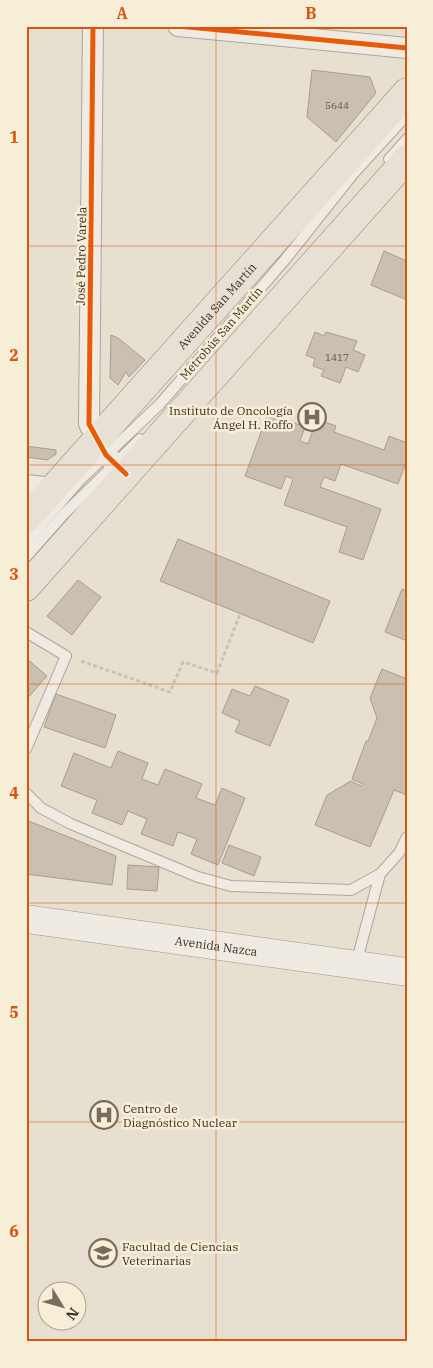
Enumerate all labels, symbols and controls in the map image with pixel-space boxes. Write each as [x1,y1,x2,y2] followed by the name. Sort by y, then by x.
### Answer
[116,3,128,23] text: A
[305,3,317,23] text: B
[325,99,349,112] house number: 5644
[9,127,19,147] text: 1
[73,206,89,306] street label: José Pedro Varela
[174,259,259,352] street label: Avenida San Martín
[176,283,266,383] street label: Metrobús San Martín
[9,345,19,365] text: 2
[325,351,349,364] house number: 1417
[297,402,327,432] hospital icon: Instituto de Oncología Ángel H. Roffo
[169,403,293,432] place label: Instituto de Oncología Ángel H. Roffo
[9,564,19,584] text: 3
[9,783,19,803] text: 4
[174,932,259,959] street label: Avenida Nazca
[9,1002,19,1022] text: 5
[89,1100,119,1130] hospital icon: Centro de Diagnóstico Nuclear
[123,1101,238,1130] place label: Centro de Diagnóstico Nuclear
[9,1221,19,1241] text: 6
[88,1238,118,1268] school or university icon: Facultad de Ciencias Veterinarias
[122,1239,238,1268] place label: Facultad de Ciencias Veterinarias
[38,1280,88,1330] north arrow
[62,1304,83,1324] text: N

